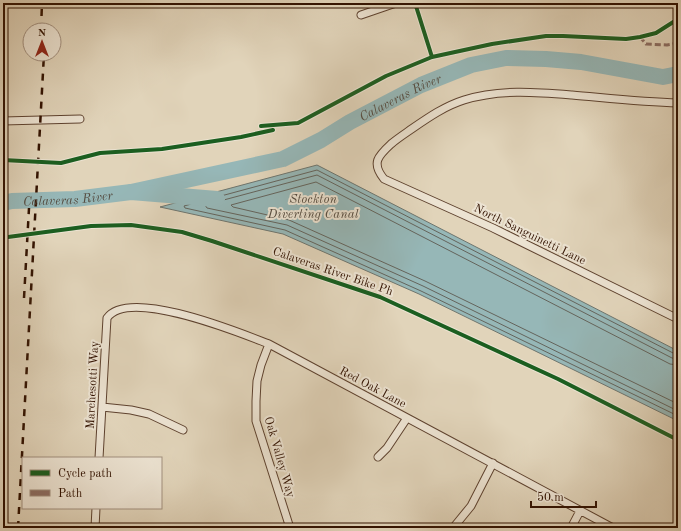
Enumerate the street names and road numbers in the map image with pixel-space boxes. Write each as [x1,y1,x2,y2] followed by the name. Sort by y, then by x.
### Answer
[472,203,588,267] street label: North Sanguinetti Lane
[271,246,395,298] street label: Calaveras River Bike Ph
[85,340,101,429] street label: Marchesotti Way
[337,365,408,411] street label: Red Oak Lane
[262,415,297,500] street label: Oak Valley Way

